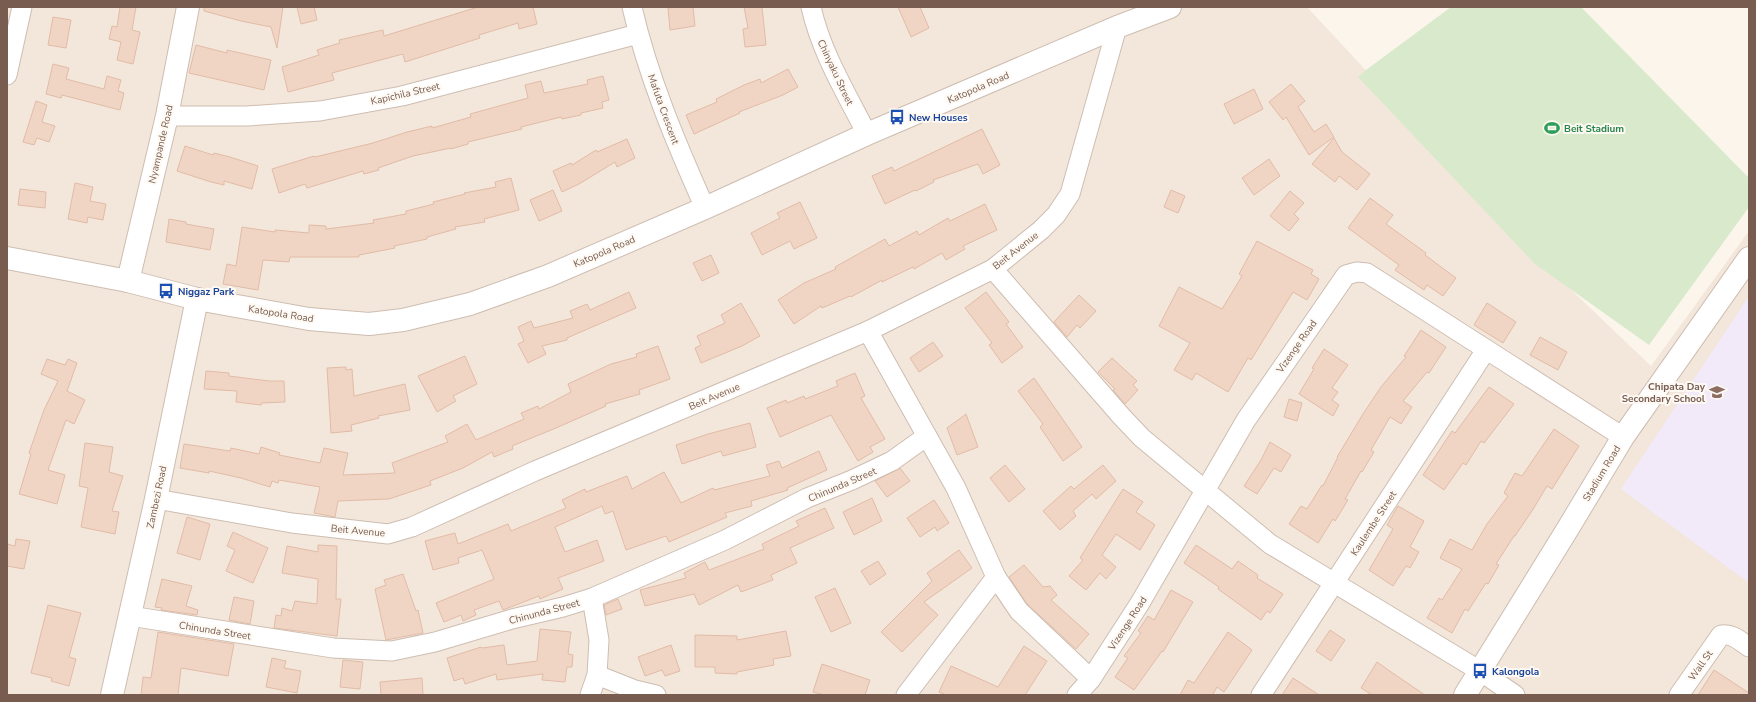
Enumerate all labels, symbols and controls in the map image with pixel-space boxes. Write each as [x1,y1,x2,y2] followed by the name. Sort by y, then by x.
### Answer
[814,37,857,108] street label: Chinyaku Street
[945,69,1012,107] street label: Katopola Road
[644,72,682,147] street label: Mafuta Crescent
[369,79,442,109] street label: Kapichila Street
[145,103,177,185] street label: Nyampande Road
[888,108,906,126] bus stop icon: New Houses
[909,111,968,125] place label: New Houses
[1543,119,1561,137] sports icon: Beit Stadium
[1564,122,1624,136] place label: Beit Stadium
[990,228,1041,273] street label: Beit Avenue
[571,233,638,271] street label: Katopola Road
[157,282,175,300] bus stop icon: Niggaz Park
[178,285,235,299] place label: Niggaz Park
[247,302,315,326] street label: Katopola Road
[1273,317,1320,377] street label: Vizenge Road
[687,380,742,414] street label: Beit Avenue
[1622,380,1706,406] place label: Chipata Day Secondary School
[1708,383,1726,401] school or university icon: Chipata Day Secondary School
[1580,443,1624,504] street label: Stadium Road
[806,464,879,506] street label: Chinunda Street
[144,465,170,530] street label: Zambezi Road
[1348,488,1400,559] street label: Kaulembe Street
[330,522,386,540] street label: Beit Avenue
[1105,594,1151,654] street label: Vizenge Road
[507,596,582,628] street label: Chinunda Street
[178,618,252,644] street label: Chinunda Street
[1685,647,1717,683] street label: Wall St
[1471,662,1489,680] bus stop icon: Kalongola
[1492,665,1539,679] place label: Kalongola

